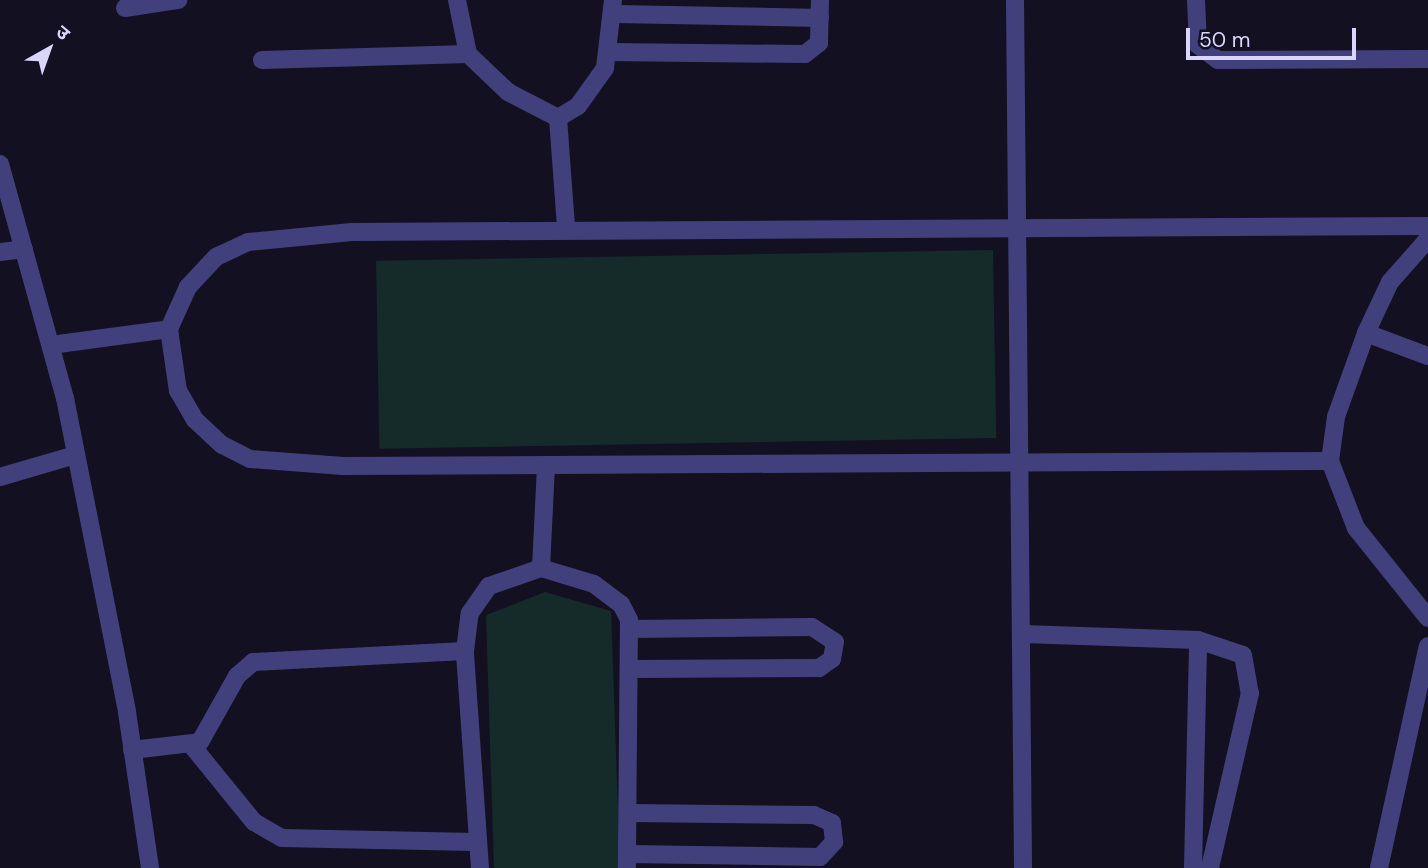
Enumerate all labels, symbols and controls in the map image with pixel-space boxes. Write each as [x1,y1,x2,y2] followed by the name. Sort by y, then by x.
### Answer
[14,14,84,84] north arrow
[1190,14,1360,58] scale bar
[51,19,75,46] text: उ
[1199,26,1250,54] text: 50 m

